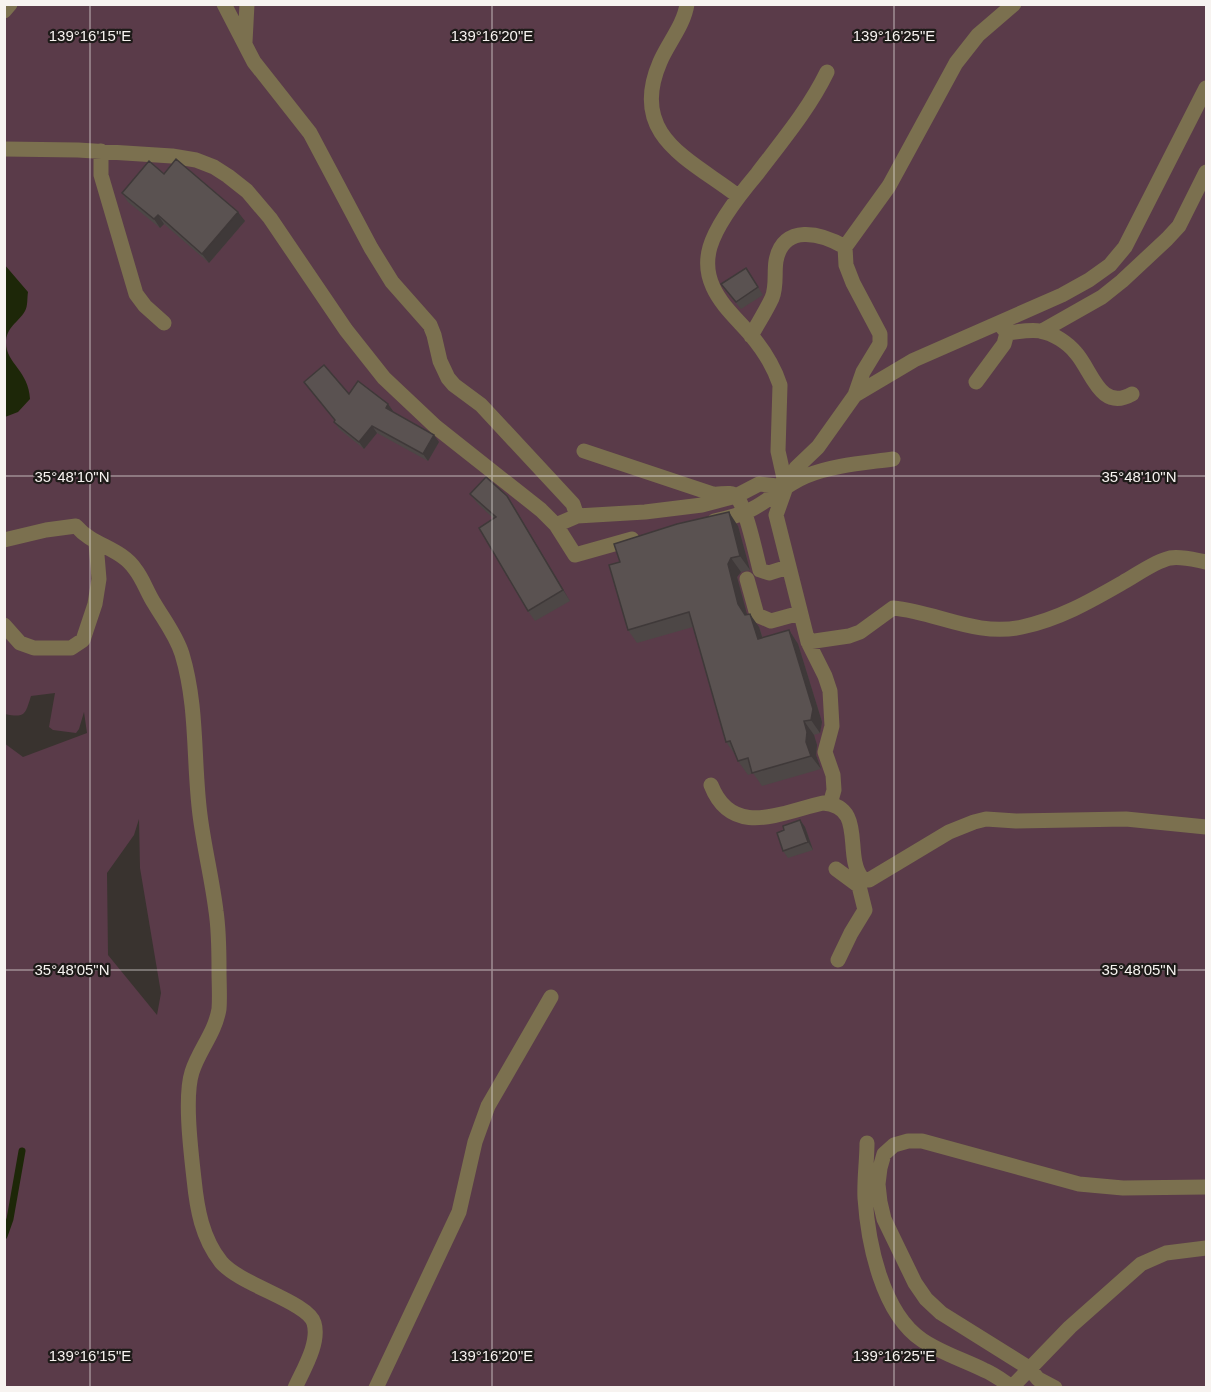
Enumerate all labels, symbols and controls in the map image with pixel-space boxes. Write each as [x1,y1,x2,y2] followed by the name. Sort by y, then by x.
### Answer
[49,27,131,44] text: 139°16'15"E
[451,27,533,44] text: 139°16'20"E
[853,27,935,44] text: 139°16'25"E
[34,468,110,485] text: 35°48'10"N
[1101,468,1177,485] text: 35°48'10"N
[34,961,110,978] text: 35°48'05"N
[1101,961,1177,978] text: 35°48'05"N
[49,1347,131,1364] text: 139°16'15"E
[451,1347,533,1364] text: 139°16'20"E
[853,1347,935,1364] text: 139°16'25"E

